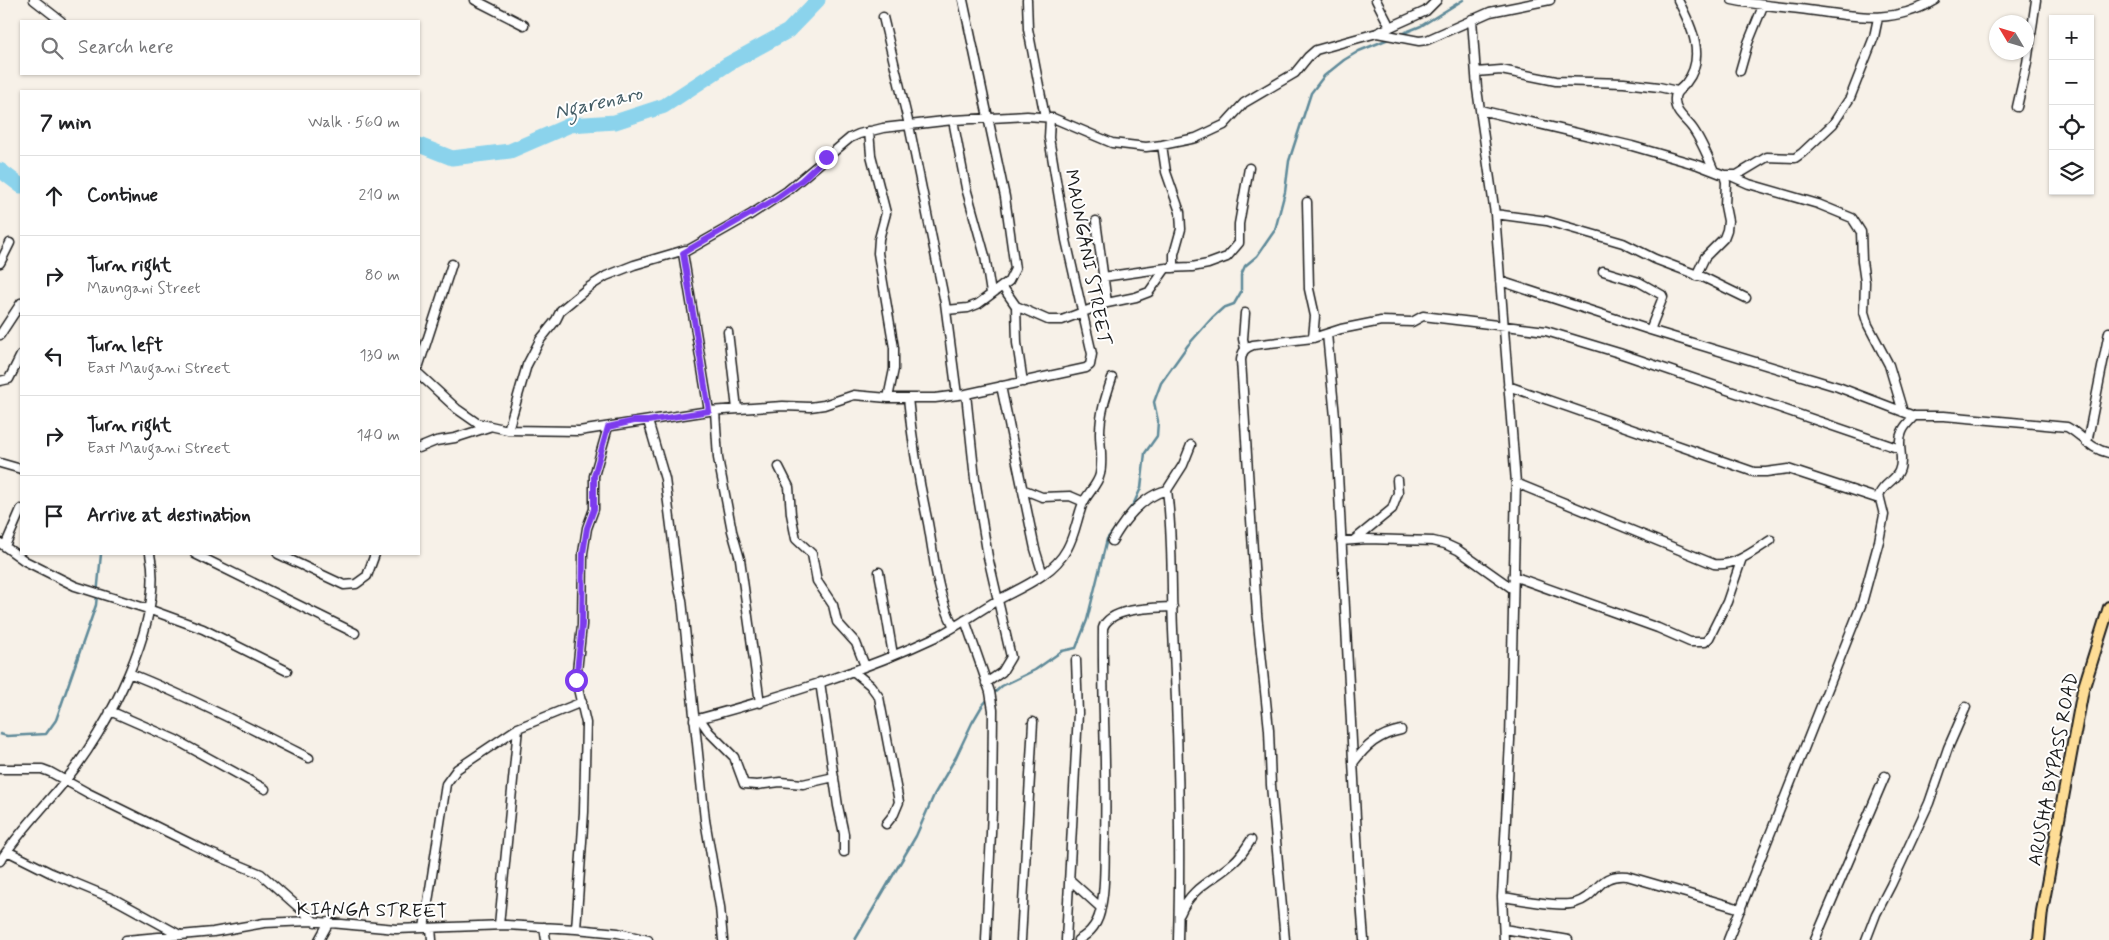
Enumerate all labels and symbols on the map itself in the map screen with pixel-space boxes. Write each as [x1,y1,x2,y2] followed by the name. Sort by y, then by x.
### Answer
[1989,15,2034,60] north arrow
[552,80,646,129] water label: Ngarenaro
[815,146,838,169] route end
[1058,167,1117,348] street label: MAUNGANI STREET
[565,669,588,692] route start
[2022,670,2084,868] street label: ARUSHA BYPASS ROAD
[296,897,448,924] street label: KIANGA STREET

